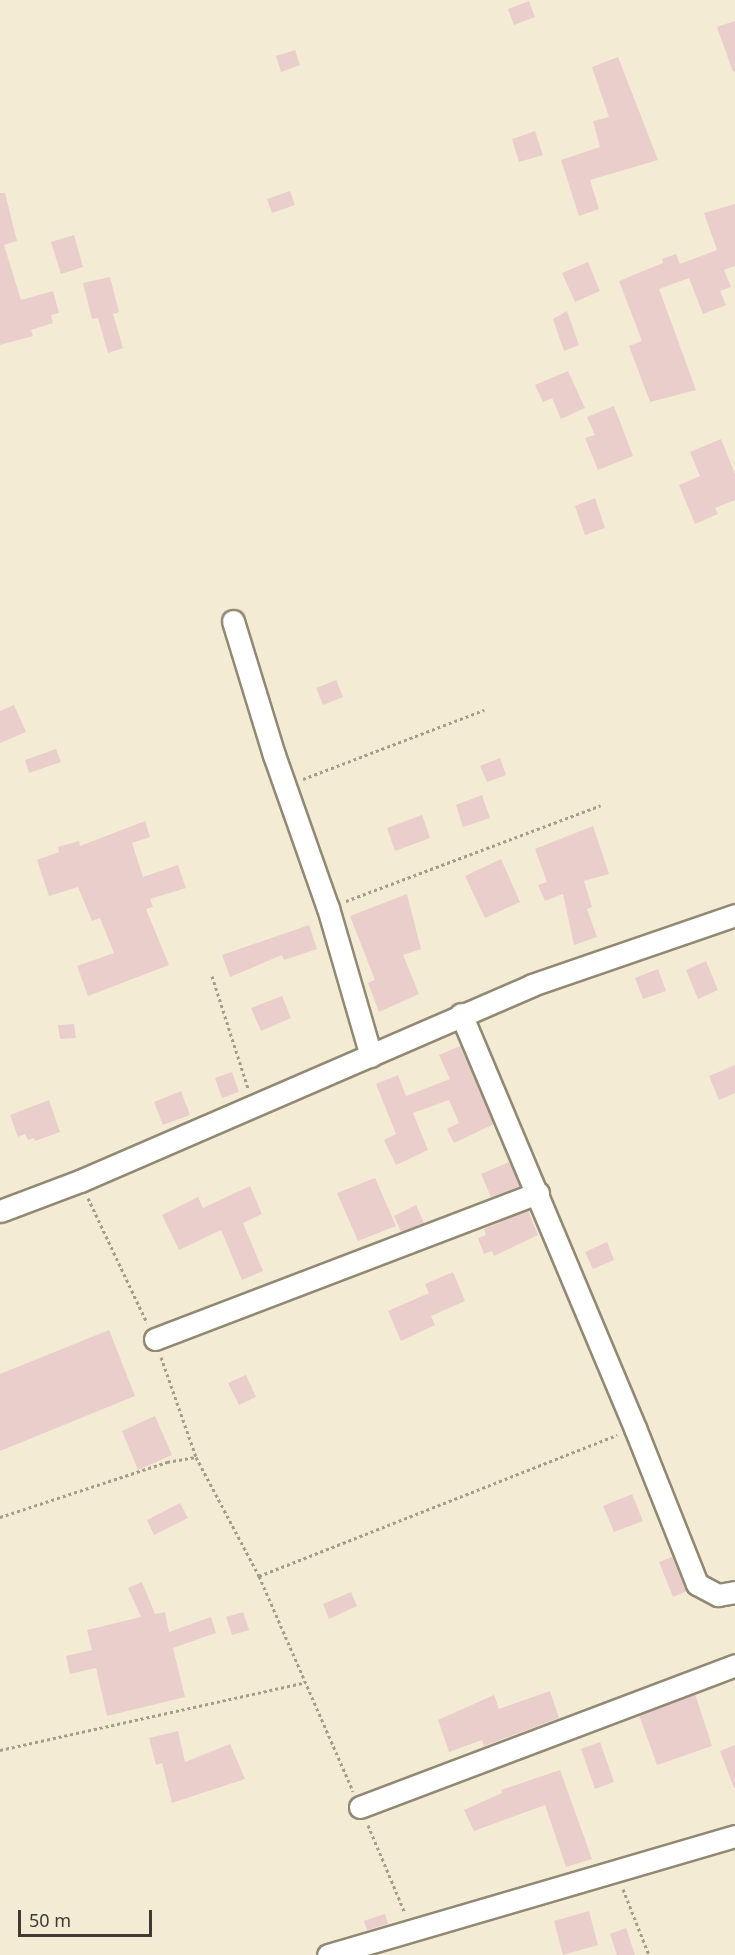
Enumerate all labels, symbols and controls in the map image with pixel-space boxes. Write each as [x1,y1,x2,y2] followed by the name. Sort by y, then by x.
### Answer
[21,1898,154,1936] scale bar
[29,1908,71,1932] text: 50 m

